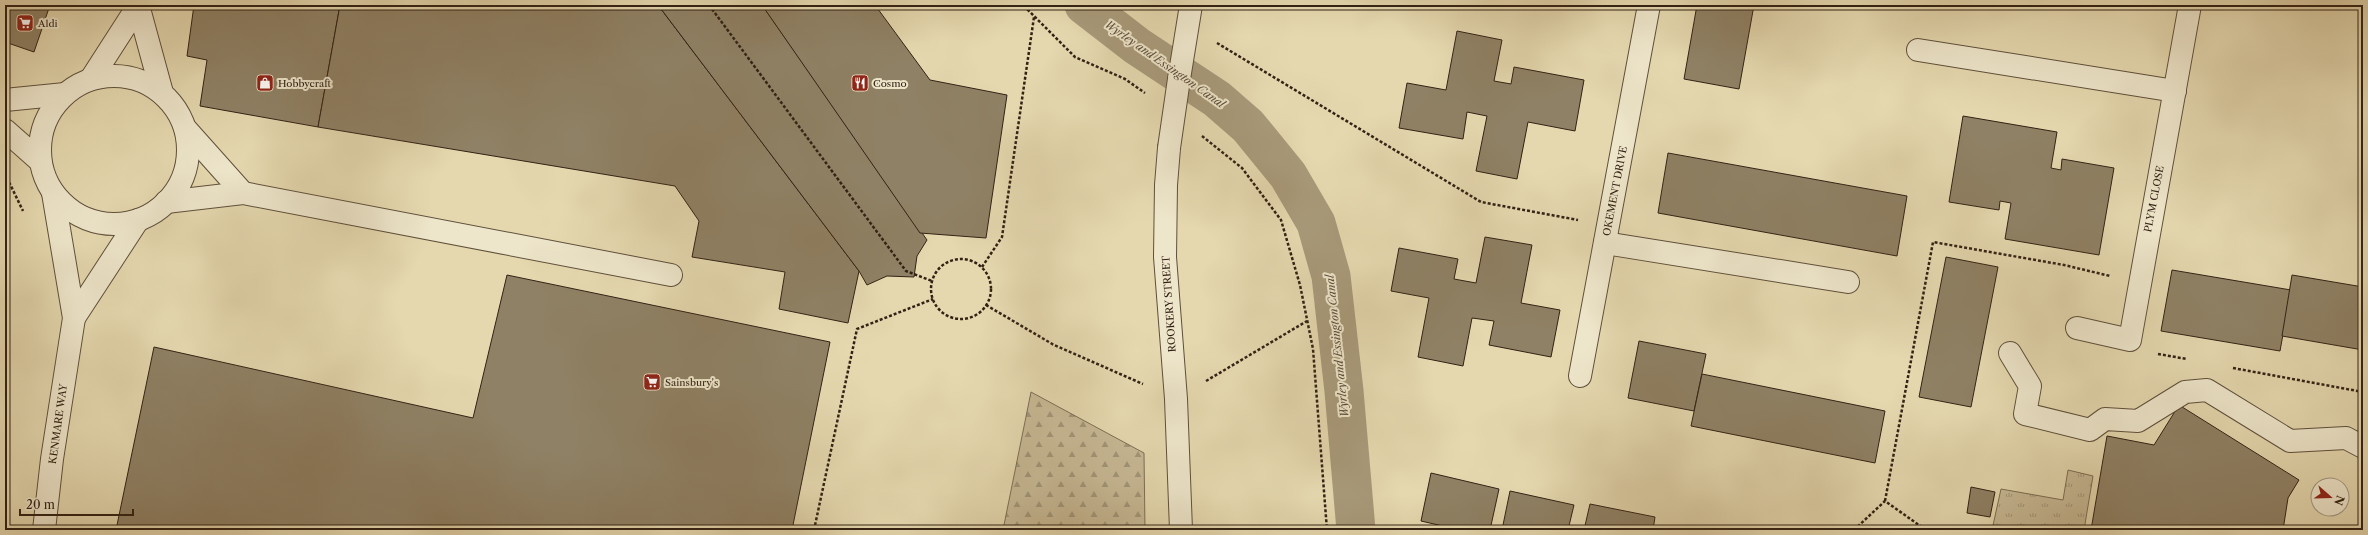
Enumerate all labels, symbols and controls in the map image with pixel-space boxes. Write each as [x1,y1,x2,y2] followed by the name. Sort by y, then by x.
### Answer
[15,13,35,33] supermarket icon: Aldi
[37,17,58,30] place label: Aldi
[1102,17,1229,112] water label: Wyrley and Essington Canal
[255,73,275,93] shop icon: Hobbycraft
[850,73,870,93] restaurant icon: Cosmo
[278,77,331,90] place label: Hobbycraft
[873,77,907,90] place label: Cosmo
[1600,145,1630,237] street label: OKEMENT DRIVE
[2141,165,2167,233] street label: PLYM CLOSE
[1159,255,1179,353] street label: ROOKERY STREET
[1322,272,1351,418] water label: Wyrley and Essington Canal
[642,372,662,392] supermarket icon: Sainsbury's
[665,376,718,389] place label: Sainsbury's
[46,382,70,465] street label: KENMARE WAY
[2310,477,2350,517] north arrow
[20,491,133,517] scale bar
[2331,494,2348,508] text: N
[26,497,55,512] text: 20 m

